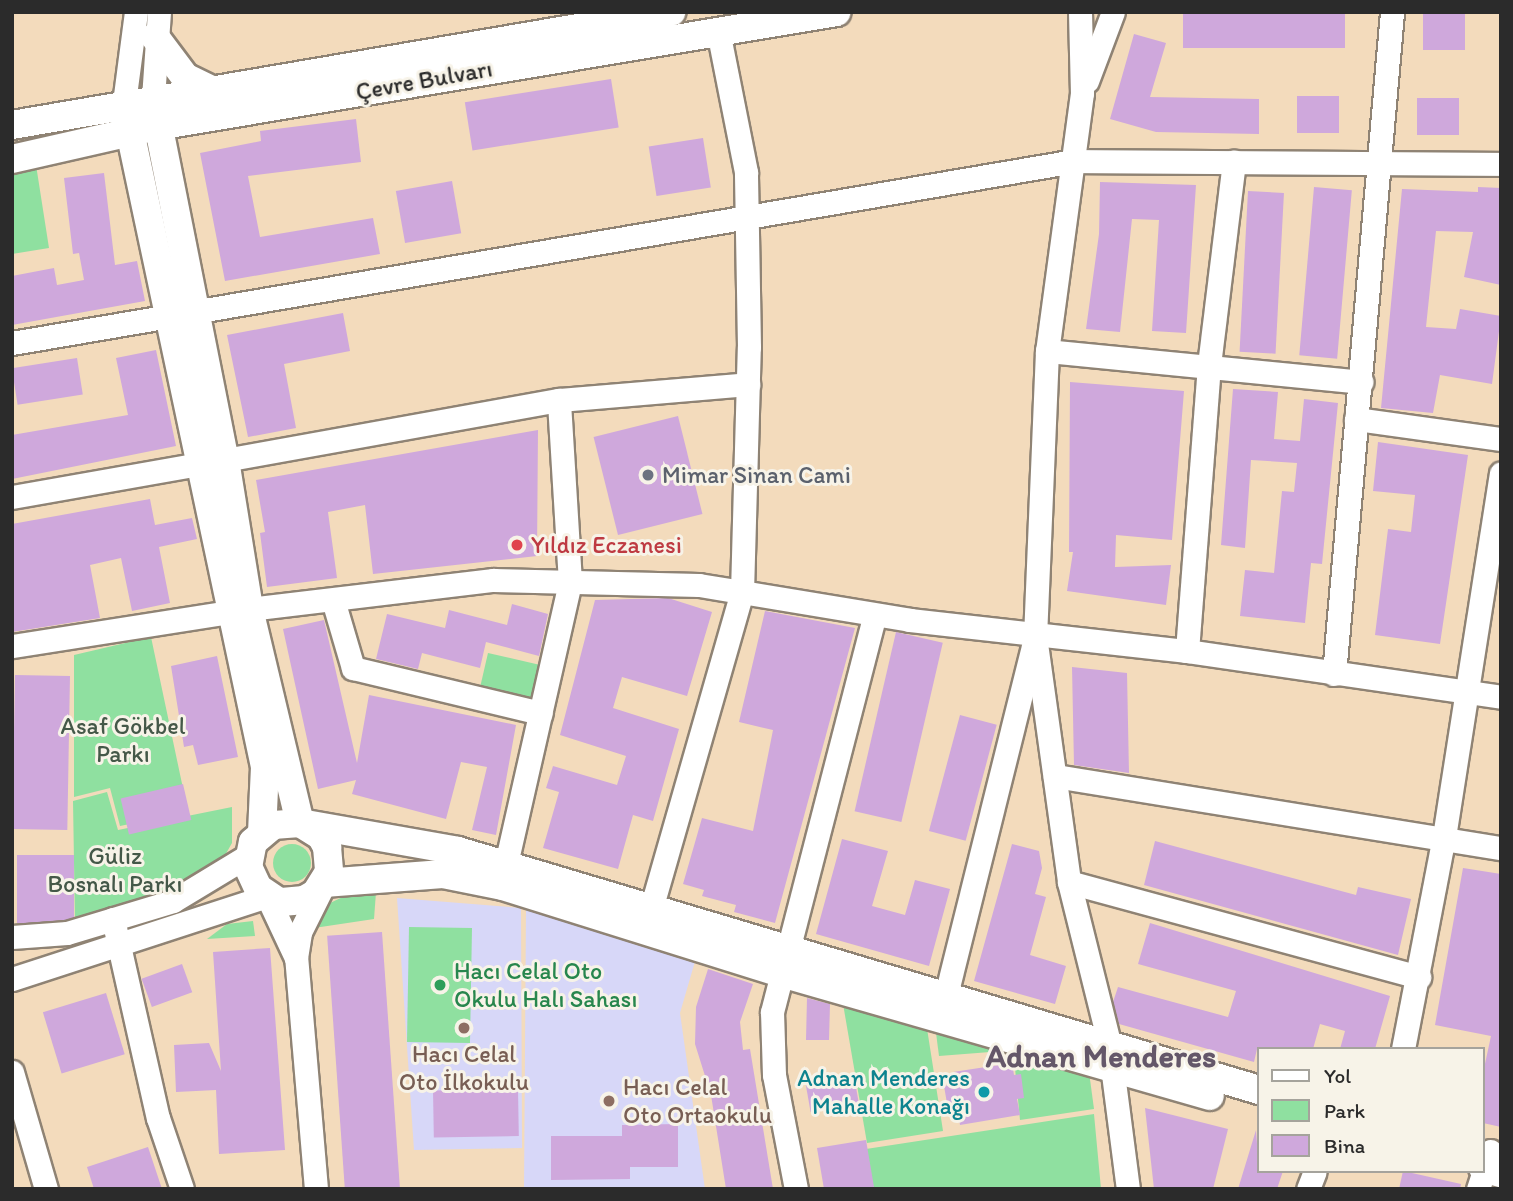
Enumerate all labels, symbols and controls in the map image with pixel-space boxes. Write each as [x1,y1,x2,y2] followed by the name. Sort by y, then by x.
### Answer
[354,54,494,106] street label: Çevre Bulvarı
[662,461,851,489] place label: Mimar Sinan Cami
[640,467,656,483] marker: Mimar Sinan Cami
[531,531,682,559] place label: Yıldız Eczanesi
[509,537,525,553] marker: Yıldız Eczanesi
[61,712,185,768] park label: Asaf Gökbel Parkı
[48,842,182,898] park label: Güliz Bosnalı Parkı
[454,957,637,1013] place label: Hacı Celal Oto Okulu Halı Sahası
[432,977,448,993] marker: Hacı Celal Oto Okulu Halı Sahası
[456,1020,472,1036] marker: Hacı Celal Oto İlkokulu
[986,1037,1216,1075] district label: Adnan Menderes
[399,1040,529,1096] place label: Hacı Celal Oto İlkokulu
[1258,1047,1485,1173] legend
[1324,1063,1351,1088] text: Yol
[797,1064,970,1120] place label: Adnan Menderes Mahalle Konağı
[623,1073,774,1129] place label: Hacı Celal Oto Ortaokulu
[976,1084,992,1100] marker: Adnan Menderes Mahalle Konağı
[601,1093,617,1109] marker: Hacı Celal Oto Ortaokulu
[1324,1098,1365,1123] text: Park
[1324,1133,1365,1158] text: Bina

